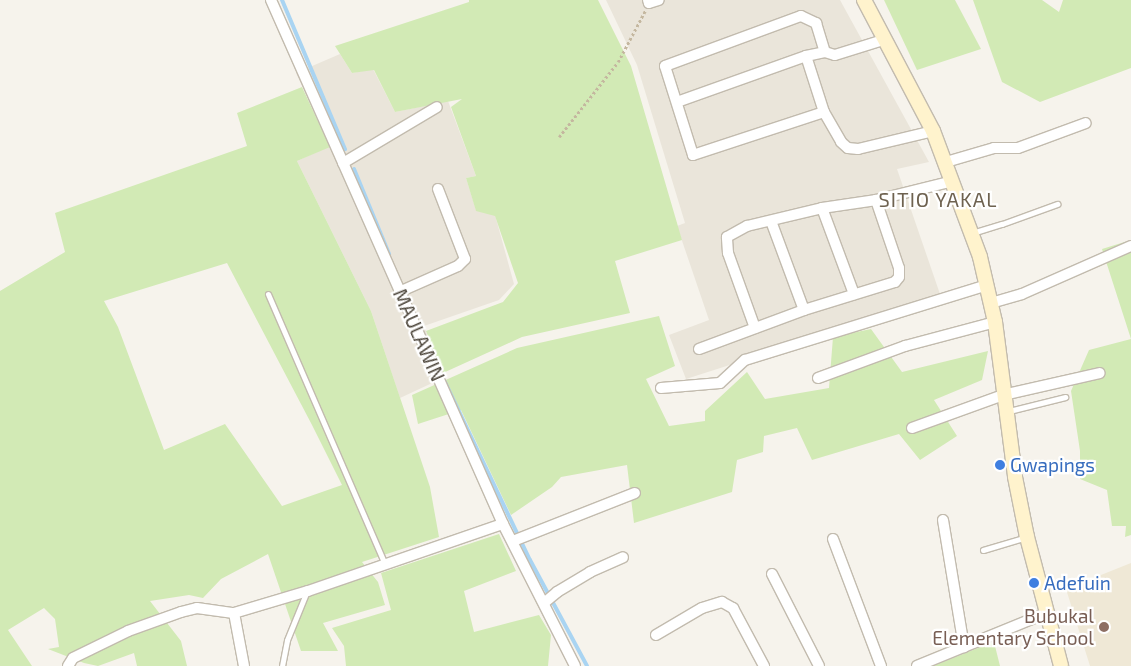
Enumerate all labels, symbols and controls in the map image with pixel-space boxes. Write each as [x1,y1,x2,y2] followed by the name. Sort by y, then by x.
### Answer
[877,187,999,211] district label: SITIO YAKAL
[389,285,449,385] street label: MAULAWIN
[1010,454,1095,476] place label: Gwapings
[994,459,1006,471] marker: Gwapings
[1044,572,1111,594] place label: Adefuin
[1028,577,1040,589] marker: Adefuin
[932,605,1094,649] place label: Bubukal Elementary School
[1098,621,1110,633] marker: Bubukal Elementary School

